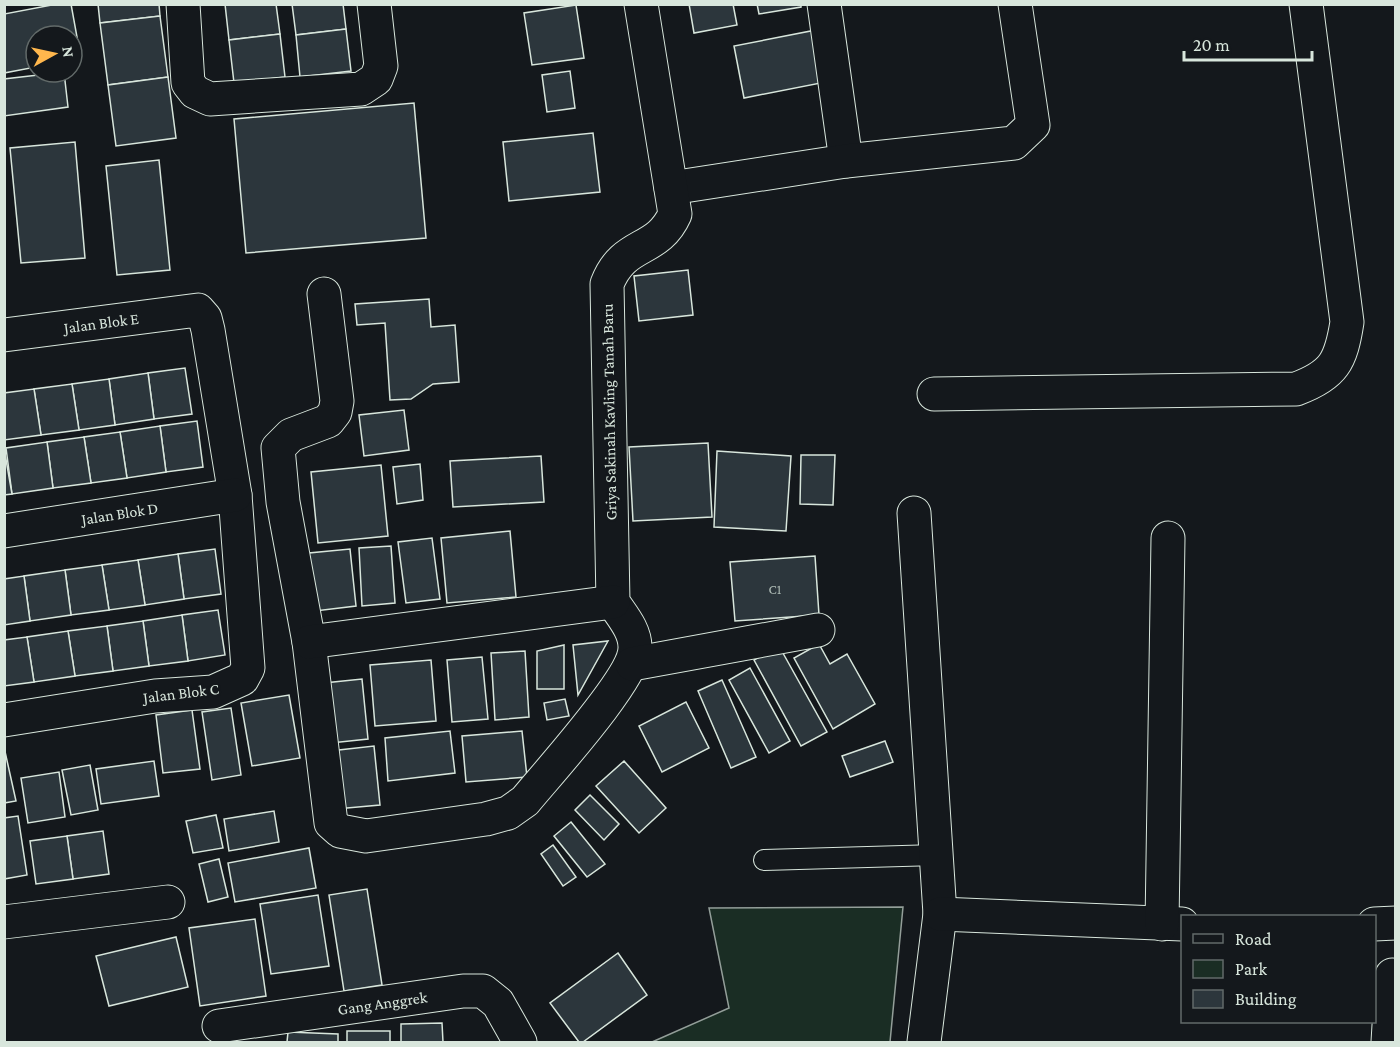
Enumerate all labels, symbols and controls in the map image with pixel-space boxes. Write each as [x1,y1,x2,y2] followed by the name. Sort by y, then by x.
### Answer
[24,24,84,84] north arrow
[1184,24,1312,62] scale bar
[1193,35,1230,55] text: 20 m
[59,45,78,59] text: N
[599,303,620,521] street label: Griya Sakinah Kavling Tanah Baru
[61,309,140,337] street label: Jalan Blok E
[78,499,159,529] street label: Jalan Blok D
[769,581,782,597] house number: C1
[140,680,220,707] street label: Jalan Blok C
[1181,915,1376,1023] legend
[1235,929,1272,949] text: Road
[1235,959,1267,979] text: Park
[337,988,428,1017] street label: Gang Anggrek
[1235,989,1297,1009] text: Building

